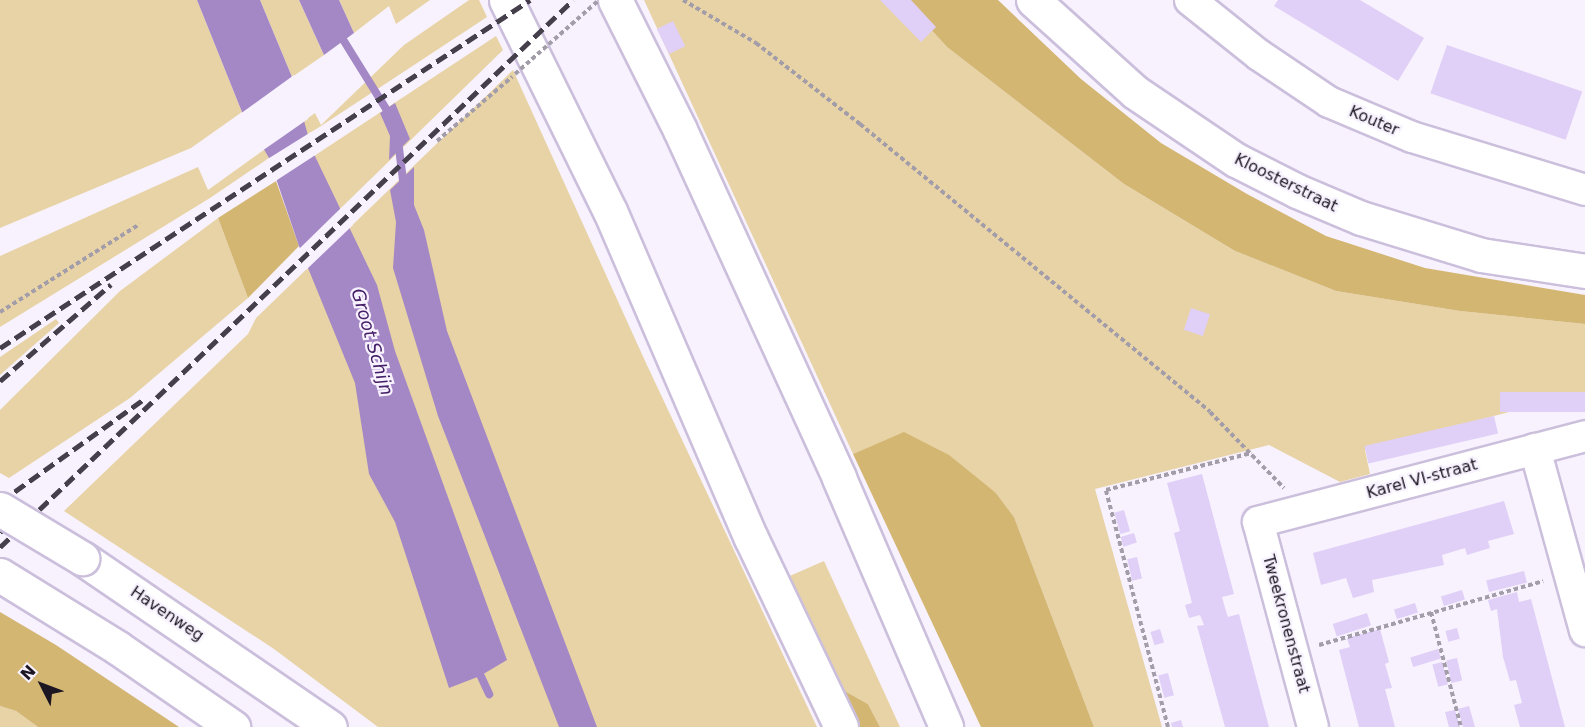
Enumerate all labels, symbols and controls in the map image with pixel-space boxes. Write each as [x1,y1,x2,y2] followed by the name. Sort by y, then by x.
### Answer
[1346,102,1402,140] street label: Kouter
[1231,150,1341,216] street label: Kloosterstraat
[346,286,398,398] water label: Groot Schijn
[1364,455,1480,503] street label: Karel VI-straat
[1258,553,1314,695] street label: Tweekronenstraat
[127,582,207,646] street label: Havenweg
[12,655,72,715] north arrow
[17,661,40,684] text: N

